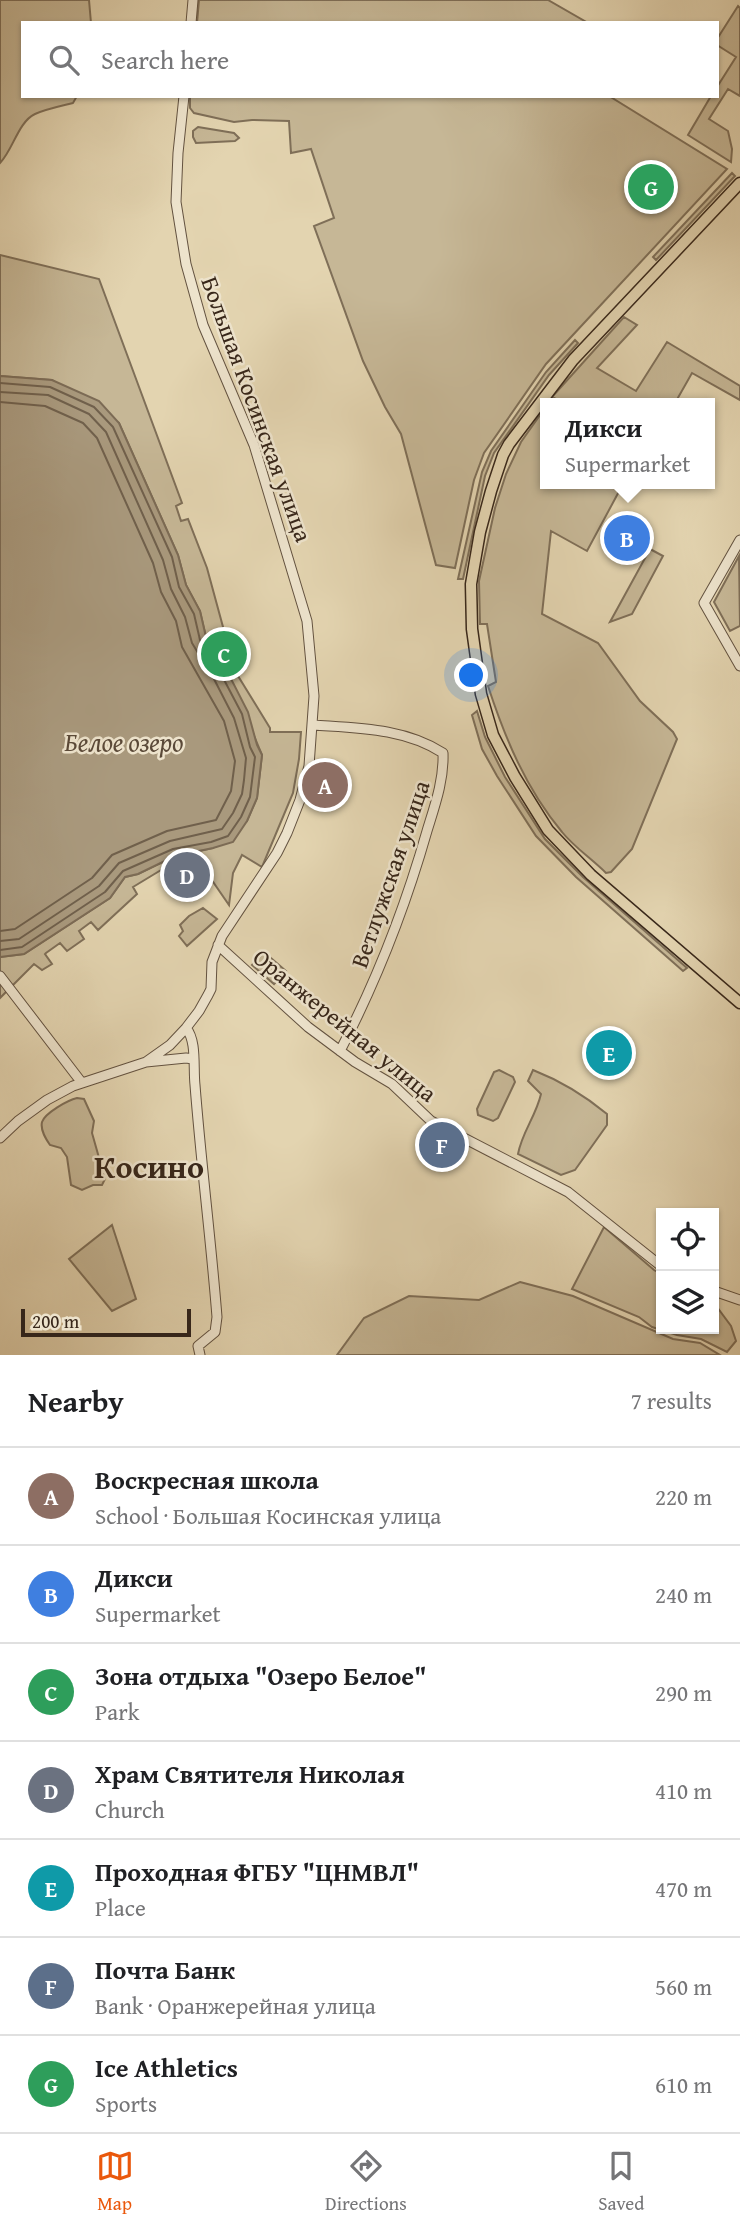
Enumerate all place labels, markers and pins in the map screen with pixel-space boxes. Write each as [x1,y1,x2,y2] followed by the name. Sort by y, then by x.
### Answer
[628,161,674,213] pin: G
[604,512,650,564] pin: B
[201,628,247,680] pin: C
[302,759,348,811] pin: A
[164,849,210,901] pin: D
[586,1027,632,1079] pin: E
[419,1119,465,1171] pin: F

